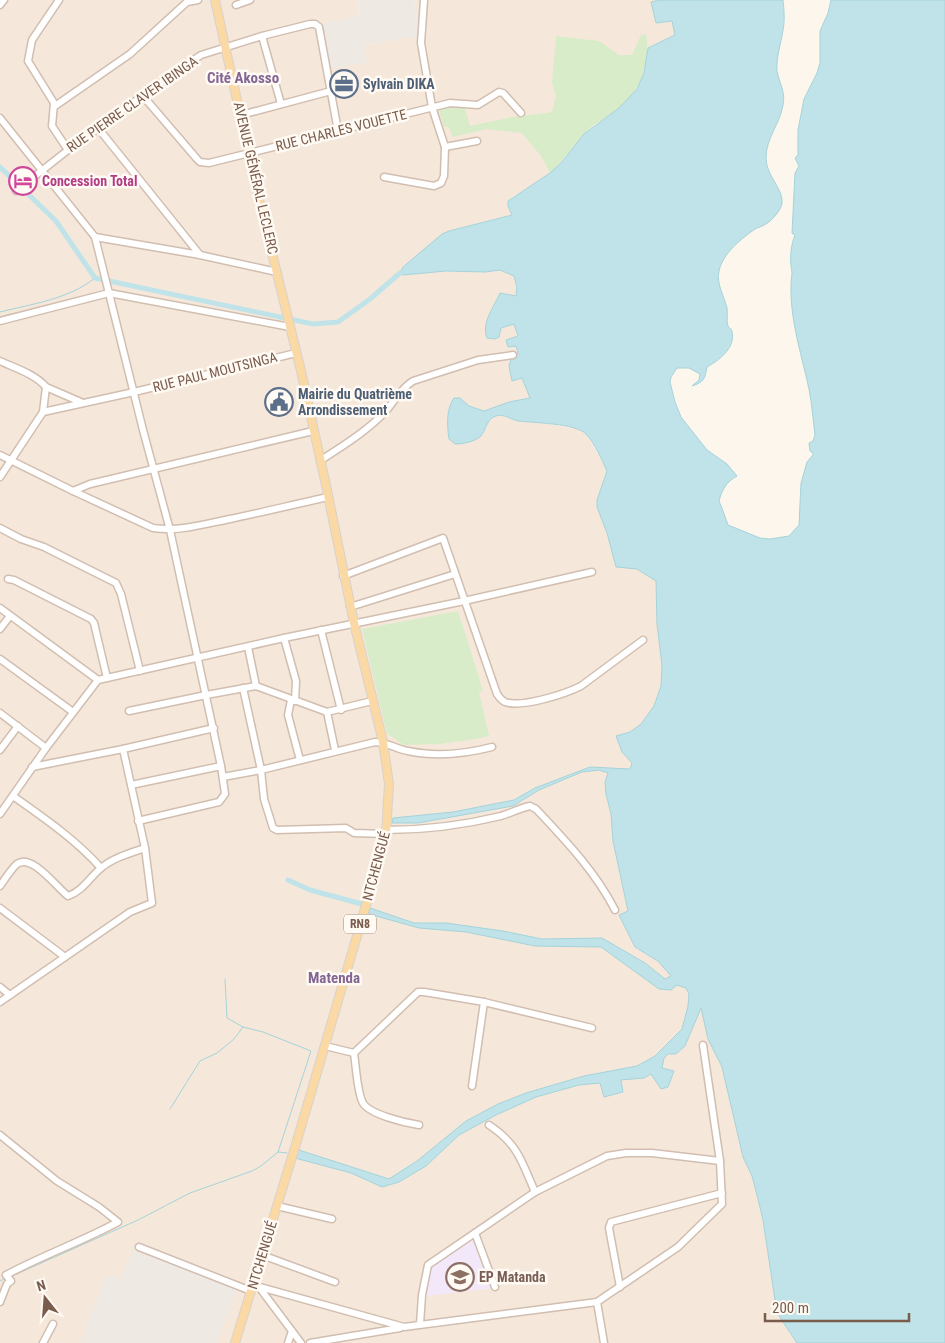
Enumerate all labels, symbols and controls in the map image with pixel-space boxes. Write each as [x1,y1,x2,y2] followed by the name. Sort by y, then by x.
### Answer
[64,53,200,155] street label: RUE PIERRE CLAVER IBINGA
[207,69,279,87] district label: Cité Akosso
[329,69,359,99] office icon: Sylvain DIKA
[363,76,435,92] place label: Sylvain DIKA
[231,100,282,256] street label: AVENUE GÉNÉRAL LECLERC
[274,106,408,154] street label: RUE CHARLES VOUETTE
[8,166,38,196] hotel icon: Concession Total
[42,173,137,189] place label: Concession Total
[151,349,279,395] street label: RUE PAUL MOUTSINGA
[298,386,412,418] place label: Mairie du Quatrième Arrondissement
[264,387,294,417] public building icon: Mairie du Quatrième Arrondissement
[358,829,393,902] street label: NTCHENGUÉ
[344,914,376,934] road number: RN8
[308,969,360,987] district label: Matenda
[243,1218,280,1291] street label: NTCHENGUÉ
[445,1262,475,1292] school or university icon: EP Matanda
[479,1269,546,1285] place label: EP Matanda
[20,1273,70,1323] north arrow
[35,1277,48,1294] text: N
[765,1290,909,1322] scale bar
[772,1299,809,1317] text: 200 m

